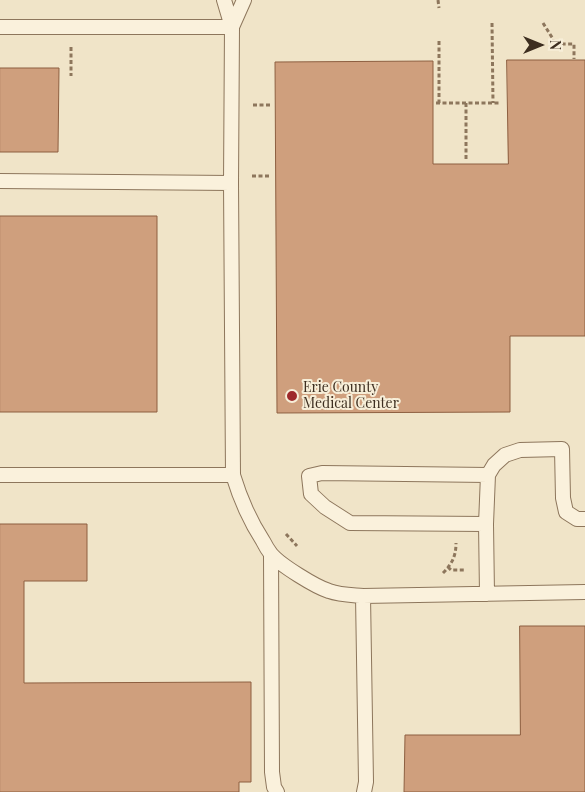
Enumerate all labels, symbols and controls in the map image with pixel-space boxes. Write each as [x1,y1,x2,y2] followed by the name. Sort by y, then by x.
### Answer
[515,20,565,70] north arrow
[546,40,565,50] text: N
[303,380,399,412] place label: Erie County Medical Center
[285,389,299,403] marker: Erie County Medical Center

